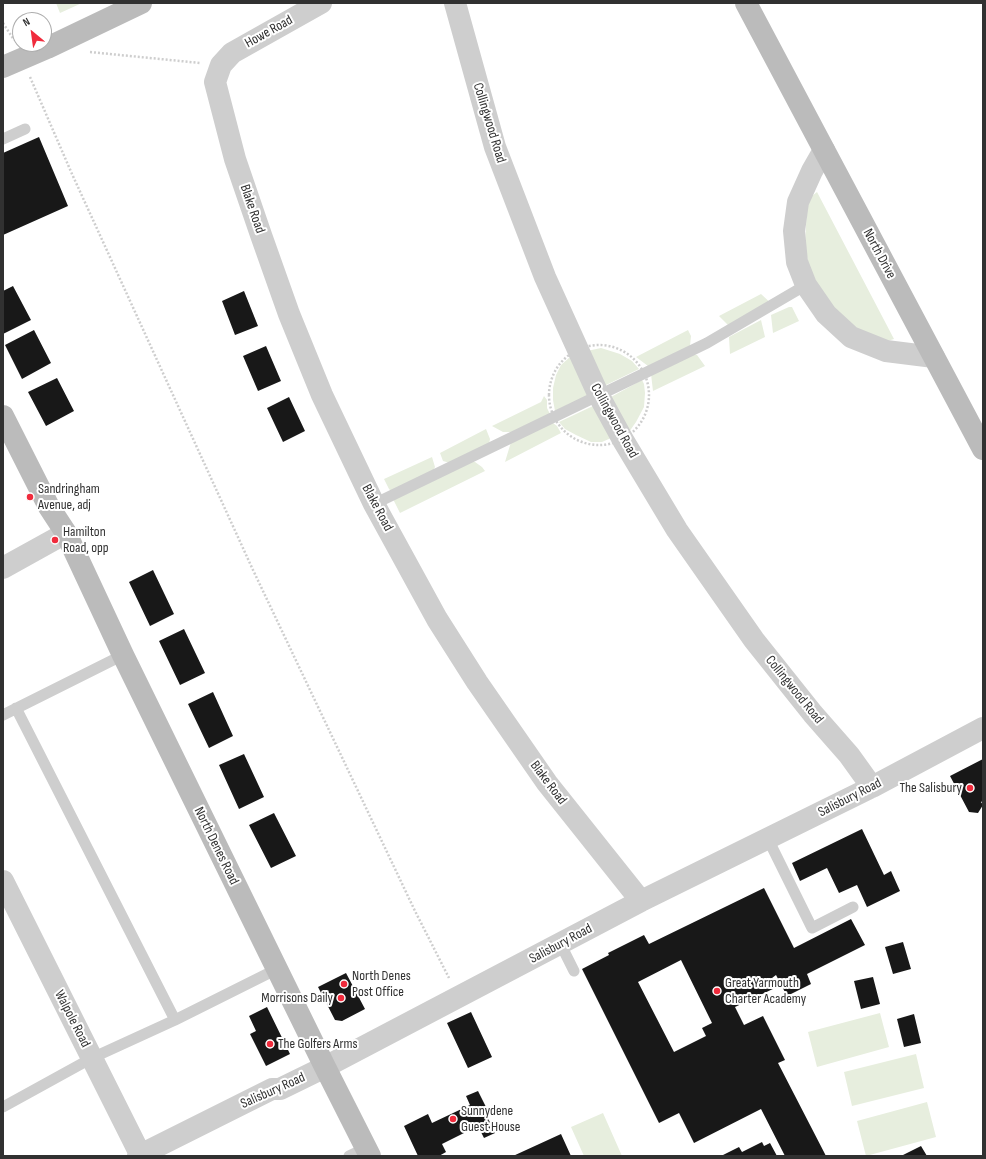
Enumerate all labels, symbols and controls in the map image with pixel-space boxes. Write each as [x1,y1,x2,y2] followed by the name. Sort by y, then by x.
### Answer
[12,12,52,52] north arrow
[242,12,296,52] street label: Howe Road
[21,15,32,29] text: N
[469,81,509,165] street label: Collingwood Road
[236,182,268,236] street label: Blake Road
[859,226,899,282] street label: North Drive
[587,381,641,461] street label: Collingwood Road
[38,481,100,514] place label: Sandringham Avenue, adj
[358,482,396,534] street label: Blake Road
[25,492,35,502] marker: Sandringham Avenue, adj
[63,524,109,556] place label: Hamilton Road, opp
[50,535,60,545] marker: Hamilton Road, opp
[761,653,827,727] street label: Collingwood Road
[526,758,570,808] street label: Blake Road
[816,775,884,821] street label: Salisbury Road
[899,780,962,796] place label: The Salisbury
[965,783,975,793] marker: The Salisbury
[190,804,242,888] street label: North Denes Road
[527,920,595,968] street label: Salisbury Road
[352,968,411,1000] place label: North Denes Post Office
[725,975,806,1008] place label: Great Yarmouth Charter Academy
[339,979,349,989] marker: North Denes Post Office
[712,986,722,996] marker: Great Yarmouth Charter Academy
[50,988,94,1050] street label: Walpole Road
[261,990,333,1006] place label: Morrisons Daily
[336,993,346,1003] marker: Morrisons Daily
[278,1036,358,1052] place label: The Golfers Arms
[265,1039,275,1049] marker: The Golfers Arms
[238,1069,308,1113] street label: Salisbury Road
[461,1103,520,1136] place label: Sunnydene Guest House
[448,1114,458,1124] marker: Sunnydene Guest House

